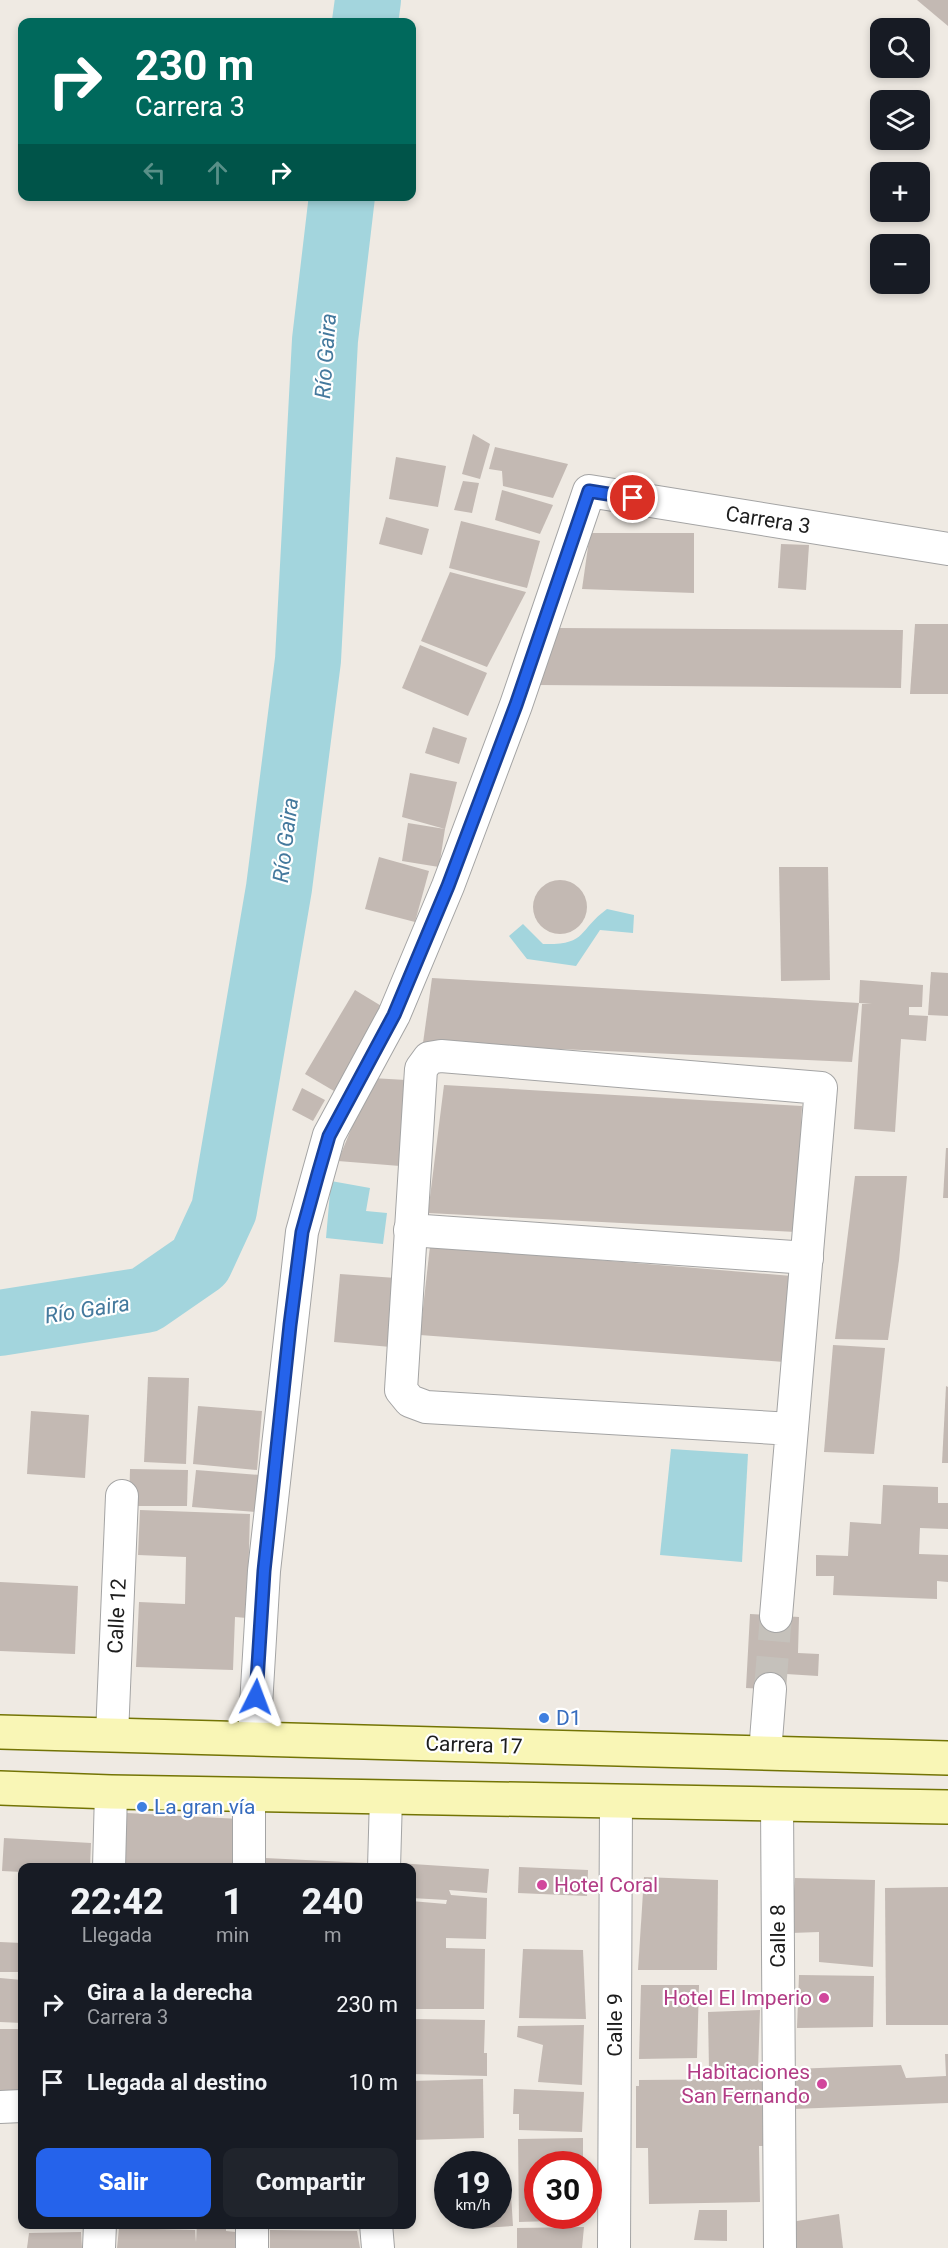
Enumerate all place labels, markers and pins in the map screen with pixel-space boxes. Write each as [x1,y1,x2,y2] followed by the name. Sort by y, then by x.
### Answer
[607,472,658,523] pin
[556,1706,582,1730] place label: D1
[537,1711,551,1725] marker: D1
[154,1795,255,1819] place label: La gran vía
[135,1800,149,1814] marker: La gran vía
[554,1873,658,1897] place label: Hotel Coral
[535,1878,549,1892] marker: Hotel Coral
[663,1986,812,2010] place label: Hotel El Imperio
[817,1991,831,2005] marker: Hotel El Imperio
[681,2060,810,2108] place label: Habitaciones San Fernando
[815,2077,829,2091] marker: Habitaciones San Fernando

